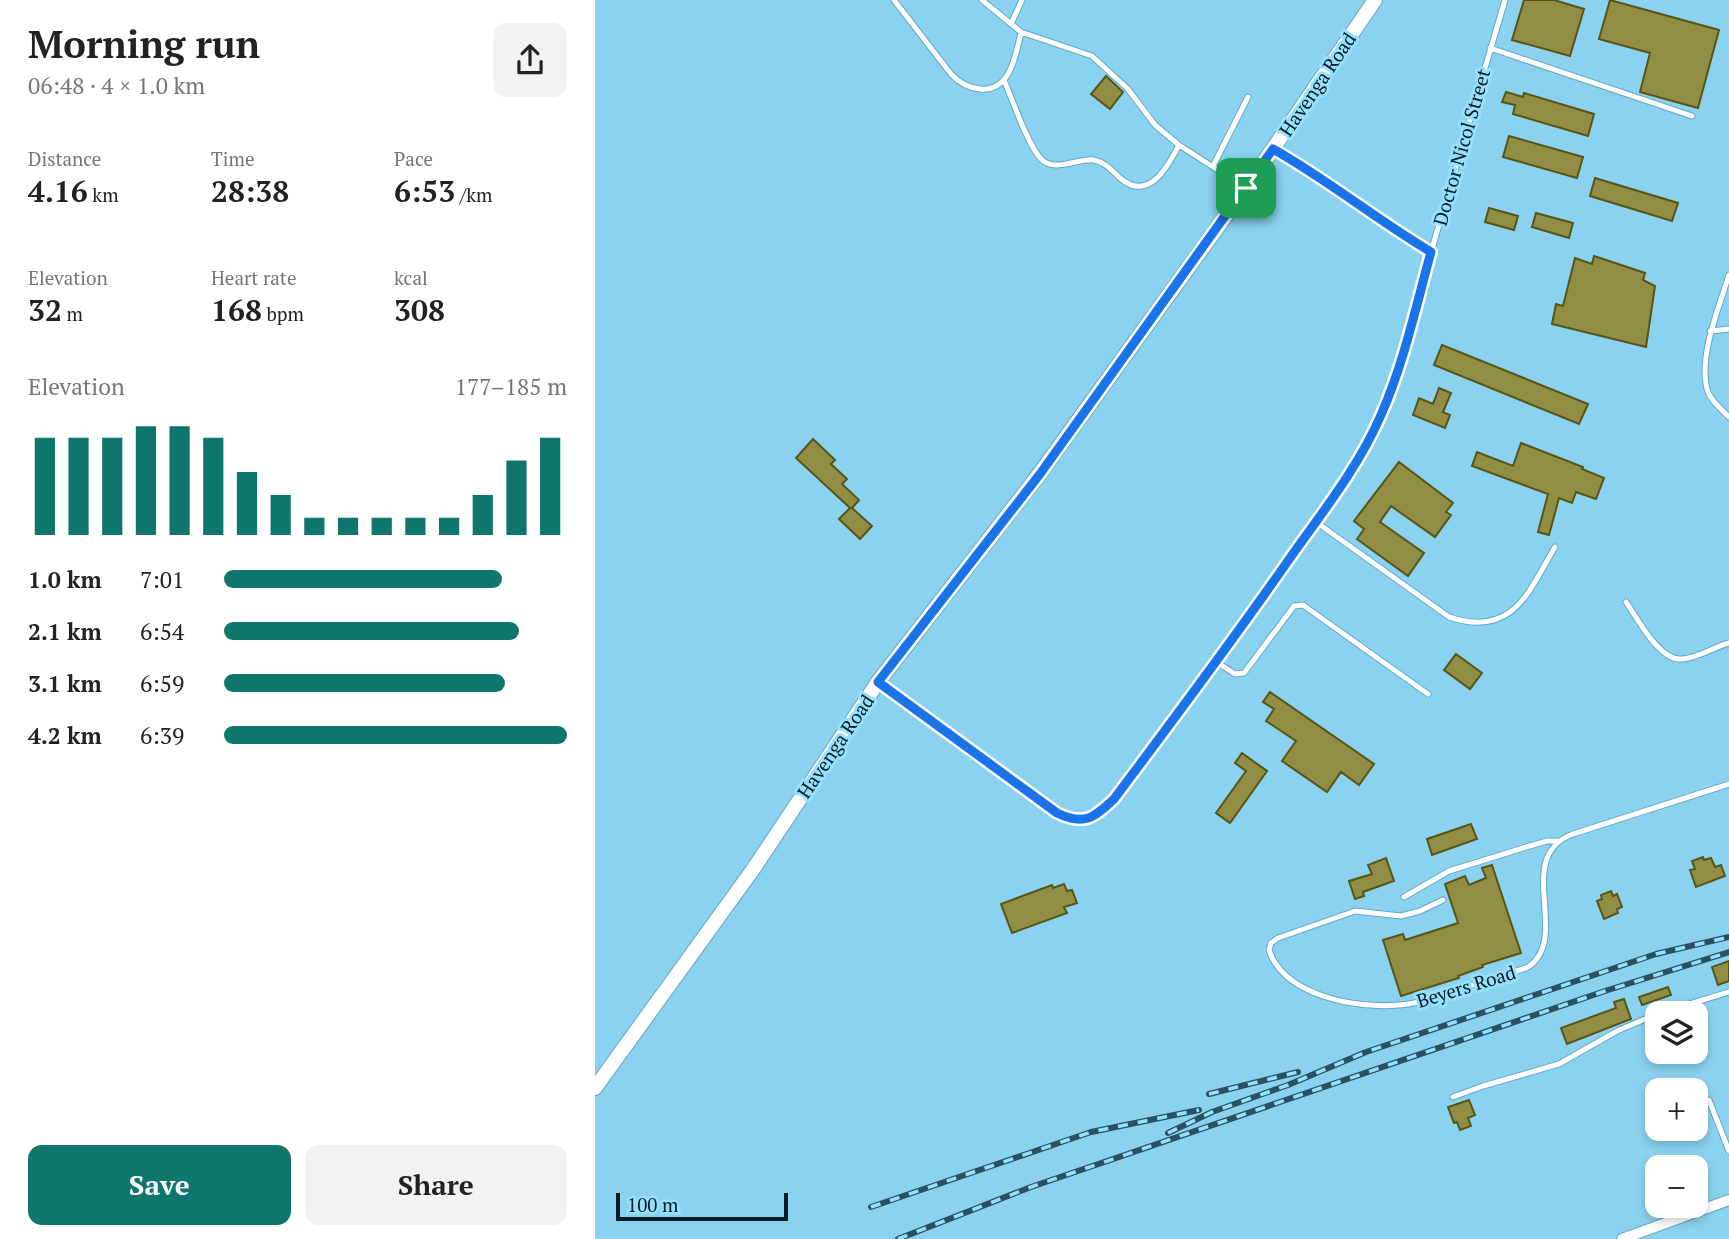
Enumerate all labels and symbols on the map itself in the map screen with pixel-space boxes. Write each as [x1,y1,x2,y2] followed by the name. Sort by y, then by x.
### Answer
[1273,27,1361,141] street label: Havenga Road
[1427,66,1495,228] street label: Doctor Nicol Street
[1216,158,1276,218] pin
[791,689,879,803] street label: Havenga Road
[1413,959,1519,1013] street label: Beyers Road
[616,1190,787,1222] scale bar

